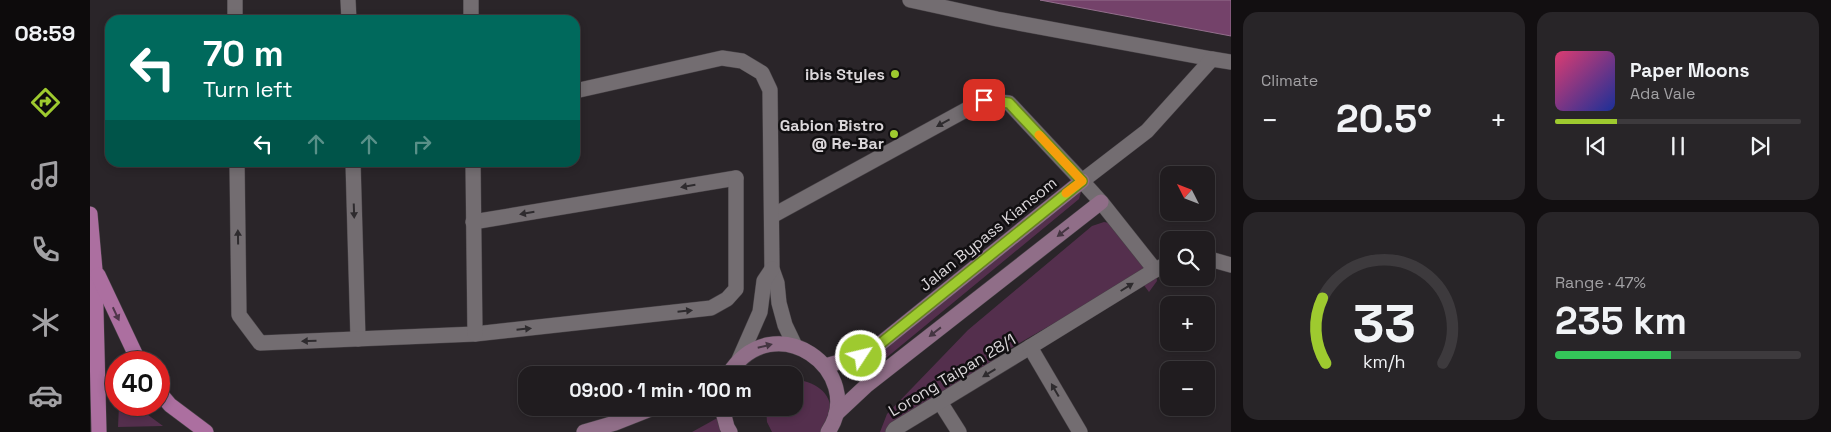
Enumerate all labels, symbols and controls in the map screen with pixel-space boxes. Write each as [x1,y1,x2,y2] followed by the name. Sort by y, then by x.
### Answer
[15,19,75,47] text: 08:59
[203,32,284,76] text: 70 m
[120,35,185,100] icon: left
[1630,58,1749,83] text: Paper Moons
[805,64,885,85] place label: ibis Styles
[889,68,901,80] marker: ibis Styles
[1261,70,1318,91] text: Climate
[203,75,293,103] text: Turn left
[963,79,1005,121] pin
[1630,83,1695,104] text: Ada Vale
[28,85,63,120] icon: directions
[970,86,998,114] icon: arrive
[1336,95,1432,143] text: 20.5°
[1261,102,1278,138] text: −
[1490,102,1507,138] text: +
[780,115,884,154] place label: Gabion Bistro @ Re-Bar
[936,119,949,128] one-way arrow
[888,128,900,140] marker: Gabion Bistro @ Re-Bar
[249,130,277,158] icon: left
[302,130,330,158] icon: ahead
[355,130,383,158] icon: ahead
[408,130,436,158] icon: right
[1582,132,1610,160] icon: previous
[1664,132,1692,160] icon: pause
[1746,132,1774,160] icon: next
[28,158,63,193] icon: music
[1160,166,1215,221] north arrow
[1160,166,1215,416] map controls
[915,172,1061,296] street label: Jalan Bypass Kiansom
[679,182,695,190] one-way arrow
[351,203,359,219] one-way arrow
[519,210,535,218] one-way arrow
[1056,227,1070,237] one-way arrow
[234,229,242,245] one-way arrow
[1160,231,1215,286] button: search
[28,232,63,267] icon: phone
[1555,272,1646,293] text: Range · 47%
[1120,283,1133,292] one-way arrow
[1352,291,1416,357] text: 33
[1160,296,1215,351] button: +
[1555,297,1687,345] text: 235 km
[28,305,63,340] icon: climate
[112,306,120,321] one-way arrow
[678,307,694,315] one-way arrow
[516,324,532,332] one-way arrow
[928,327,941,337] one-way arrow
[834,329,886,381] position arrow
[885,329,1019,421] street label: Lorong Taipan 28/1
[301,337,317,345] one-way arrow
[758,342,773,350] one-way arrow
[1363,350,1405,373] text: km/h
[105,351,170,416] speed limit sign: 40
[1160,361,1215,416] button: −
[982,368,995,377] one-way arrow
[28,378,63,413] icon: car
[569,378,752,403] text: 09:00 · 1 min · 100 m
[1051,383,1060,396] one-way arrow

